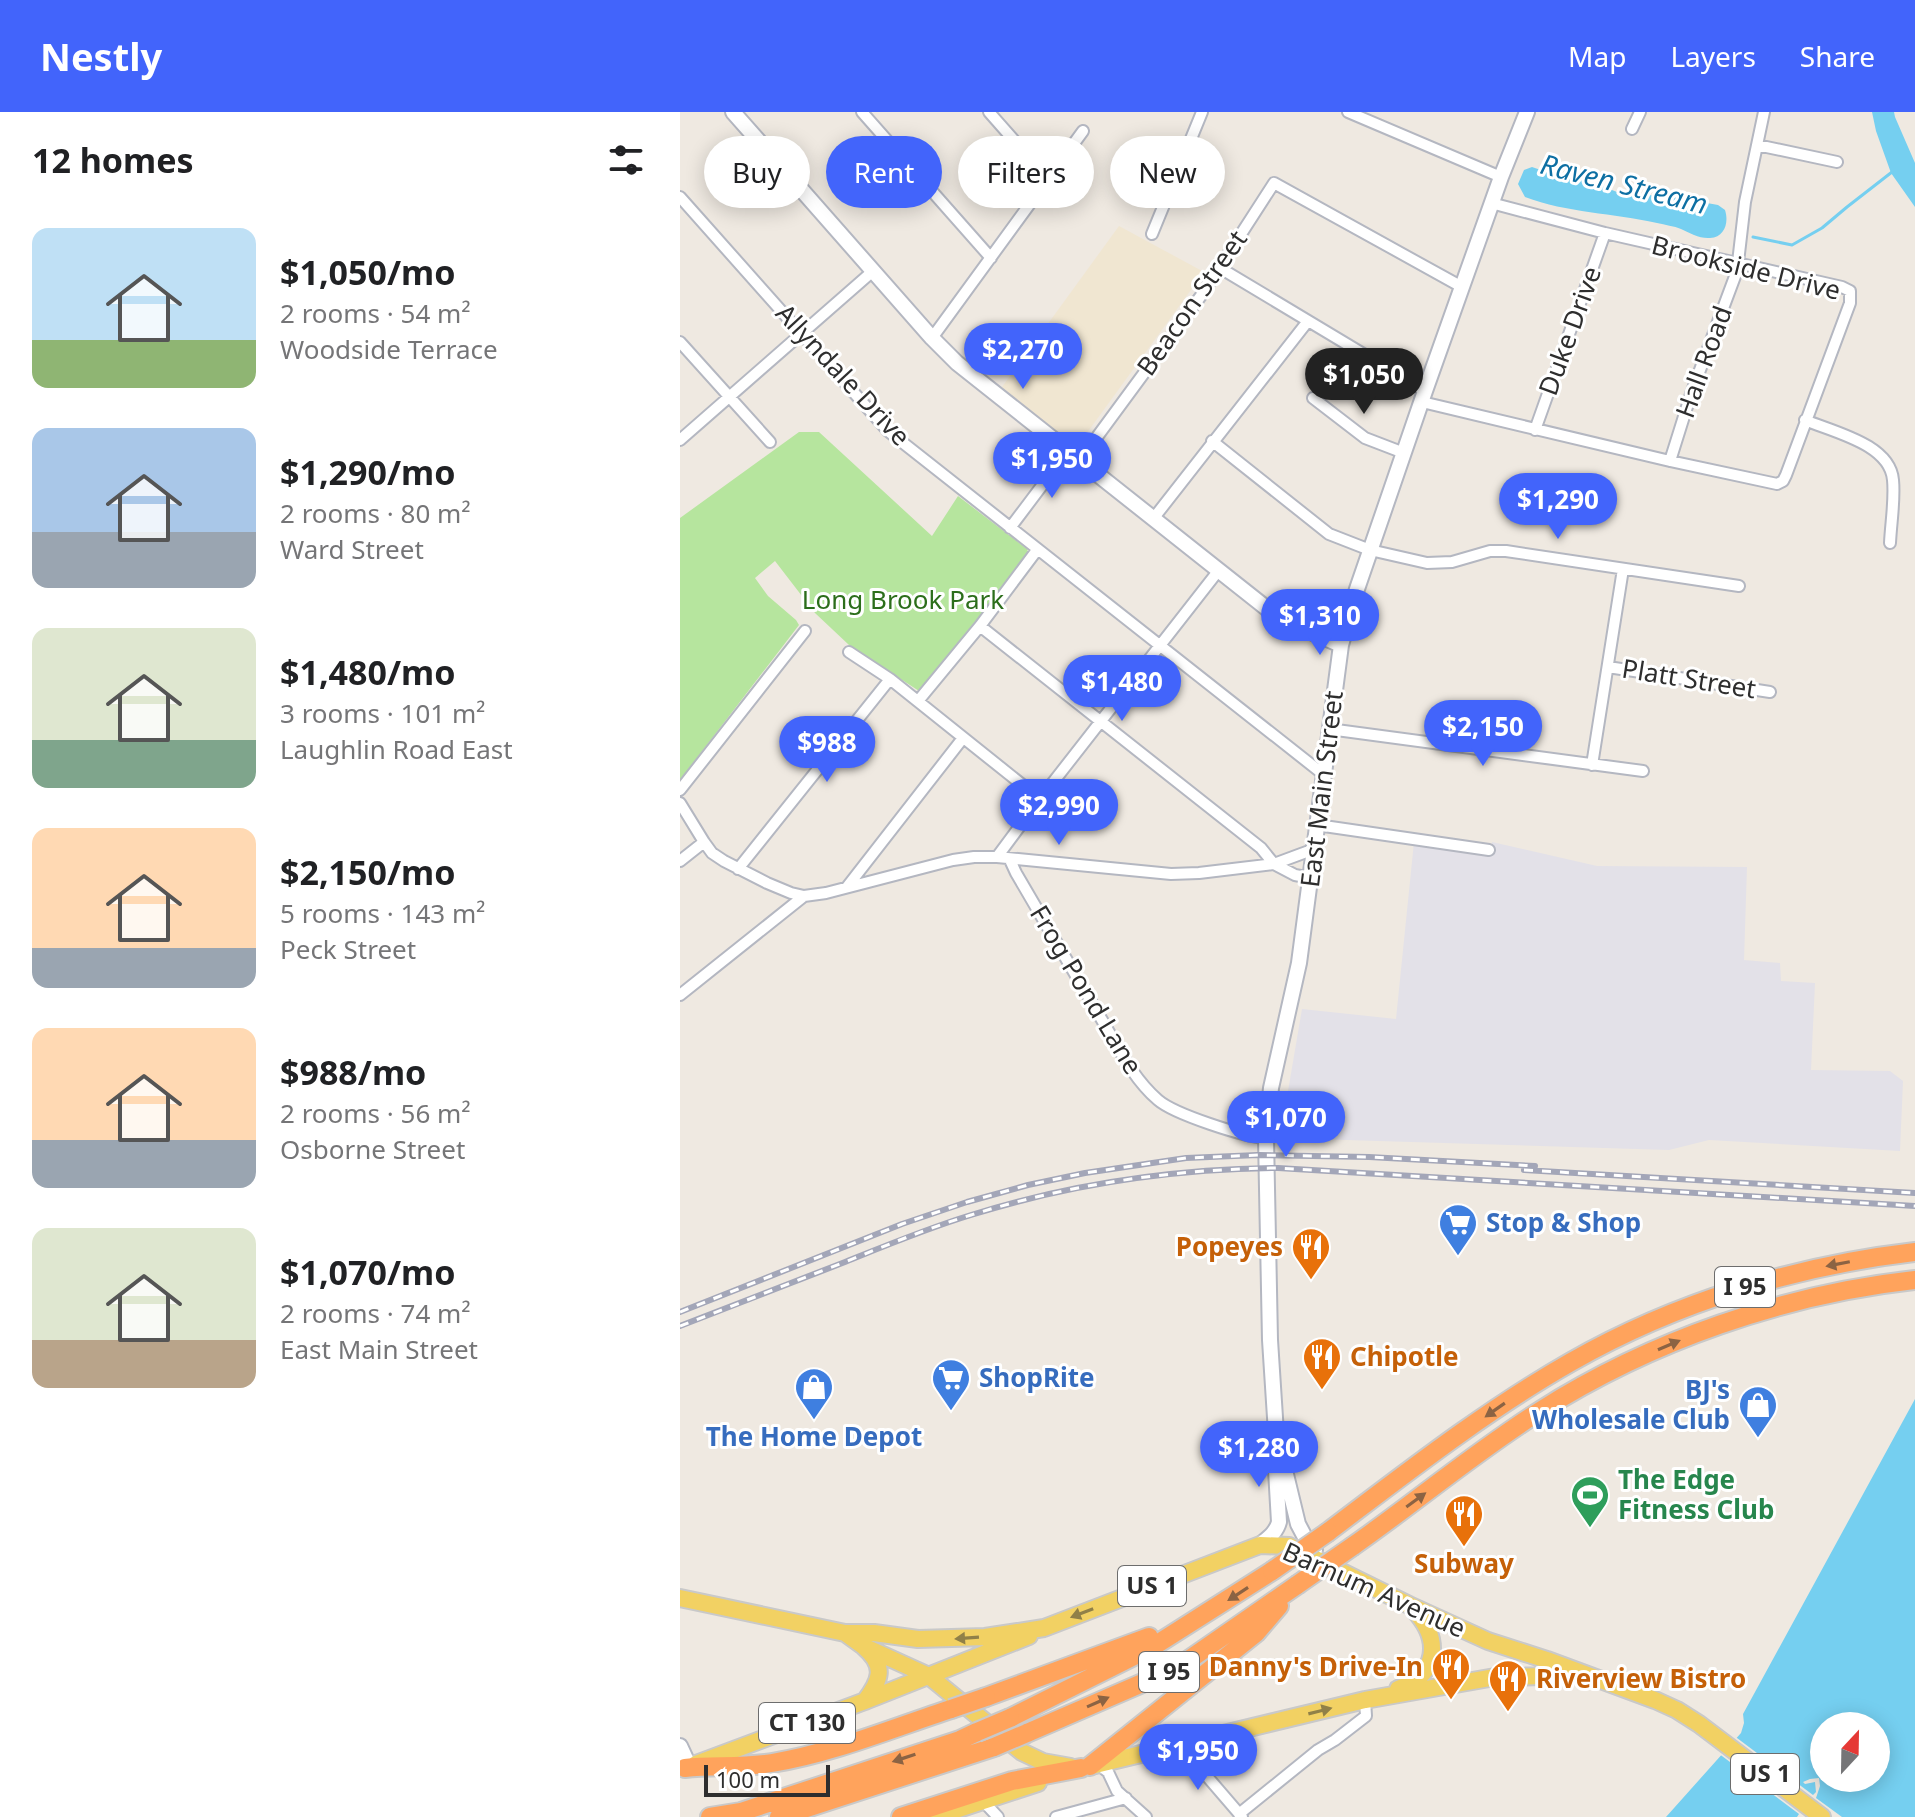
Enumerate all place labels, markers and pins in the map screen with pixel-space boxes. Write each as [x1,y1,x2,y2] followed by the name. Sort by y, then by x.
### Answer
[958,323,1088,391] pin: $2,270
[1299,348,1429,416] pin: $1,050
[987,432,1117,500] pin: $1,950
[1493,473,1623,541] pin: $1,290
[1255,589,1385,657] pin: $1,310
[1057,655,1187,723] pin: $1,480
[1418,700,1548,768] pin: $2,150
[780,716,874,784] pin: $988
[994,779,1124,847] pin: $2,990
[1221,1091,1351,1159] pin: $1,070
[1437,1202,1479,1257] supermarket icon: Stop & Shop
[1486,1204,1641,1240] place label: Stop & Shop
[1290,1226,1332,1281] restaurant icon: Popeyes
[1176,1228,1283,1264] place label: Popeyes
[1301,1336,1343,1391] restaurant icon: Chipotle
[1350,1338,1459,1374] place label: Chipotle
[930,1357,972,1412] supermarket icon: ShopRite
[979,1359,1095,1395] place label: ShopRite
[793,1366,835,1421] shop icon: The Home Depot
[1532,1371,1730,1437] place label: BJ's Wholesale Club
[1737,1384,1779,1439] shop icon: BJ's Wholesale Club
[706,1418,922,1454] place label: The Home Depot
[1194,1421,1324,1489] pin: $1,280
[1618,1461,1774,1527] place label: The Edge Fitness Club
[1569,1474,1611,1529] sports icon: The Edge Fitness Club
[1443,1493,1485,1548] restaurant icon: Subway
[1414,1545,1514,1581] place label: Subway
[1430,1646,1472,1701] restaurant icon: Danny's Drive-In
[1209,1648,1423,1684] place label: Danny's Drive-In
[1487,1658,1529,1713] restaurant icon: Riverview Bistro
[1536,1660,1746,1696] place label: Riverview Bistro
[1133,1724,1263,1792] pin: $1,950

